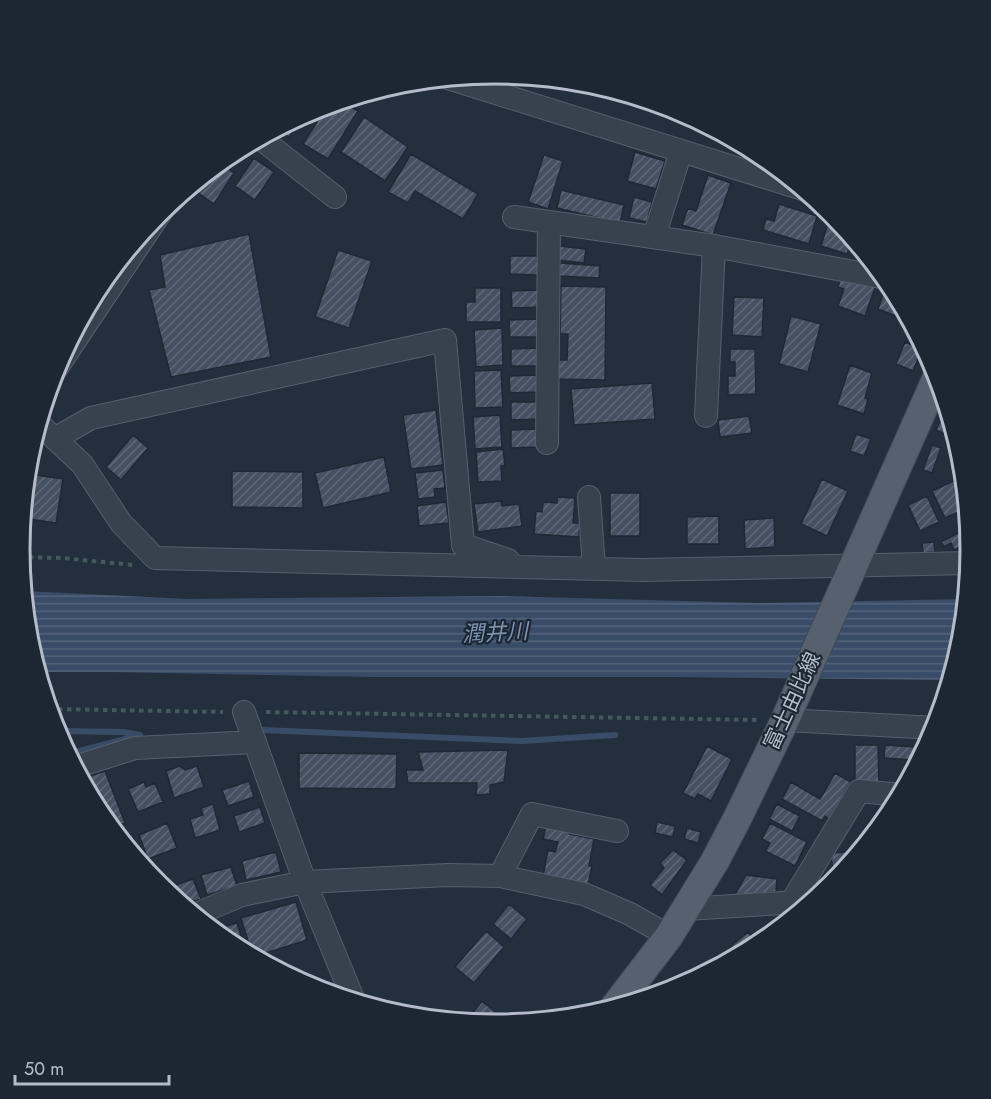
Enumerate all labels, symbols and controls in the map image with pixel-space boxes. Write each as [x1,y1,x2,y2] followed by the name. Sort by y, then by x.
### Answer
[461,614,531,650] water label: 潤井川
[756,647,828,755] street label: 富士由比線
[15,1048,170,1086] scale bar
[24,1056,64,1082] text: 50 m

